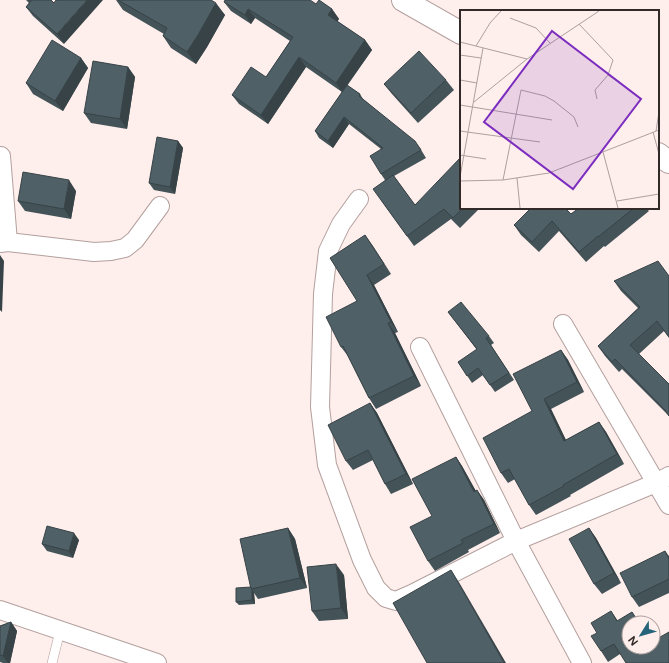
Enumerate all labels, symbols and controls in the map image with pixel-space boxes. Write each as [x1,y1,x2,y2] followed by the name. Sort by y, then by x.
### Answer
[460,10,659,209] inset map
[621,615,661,655] north arrow
[626,633,641,648] text: N

